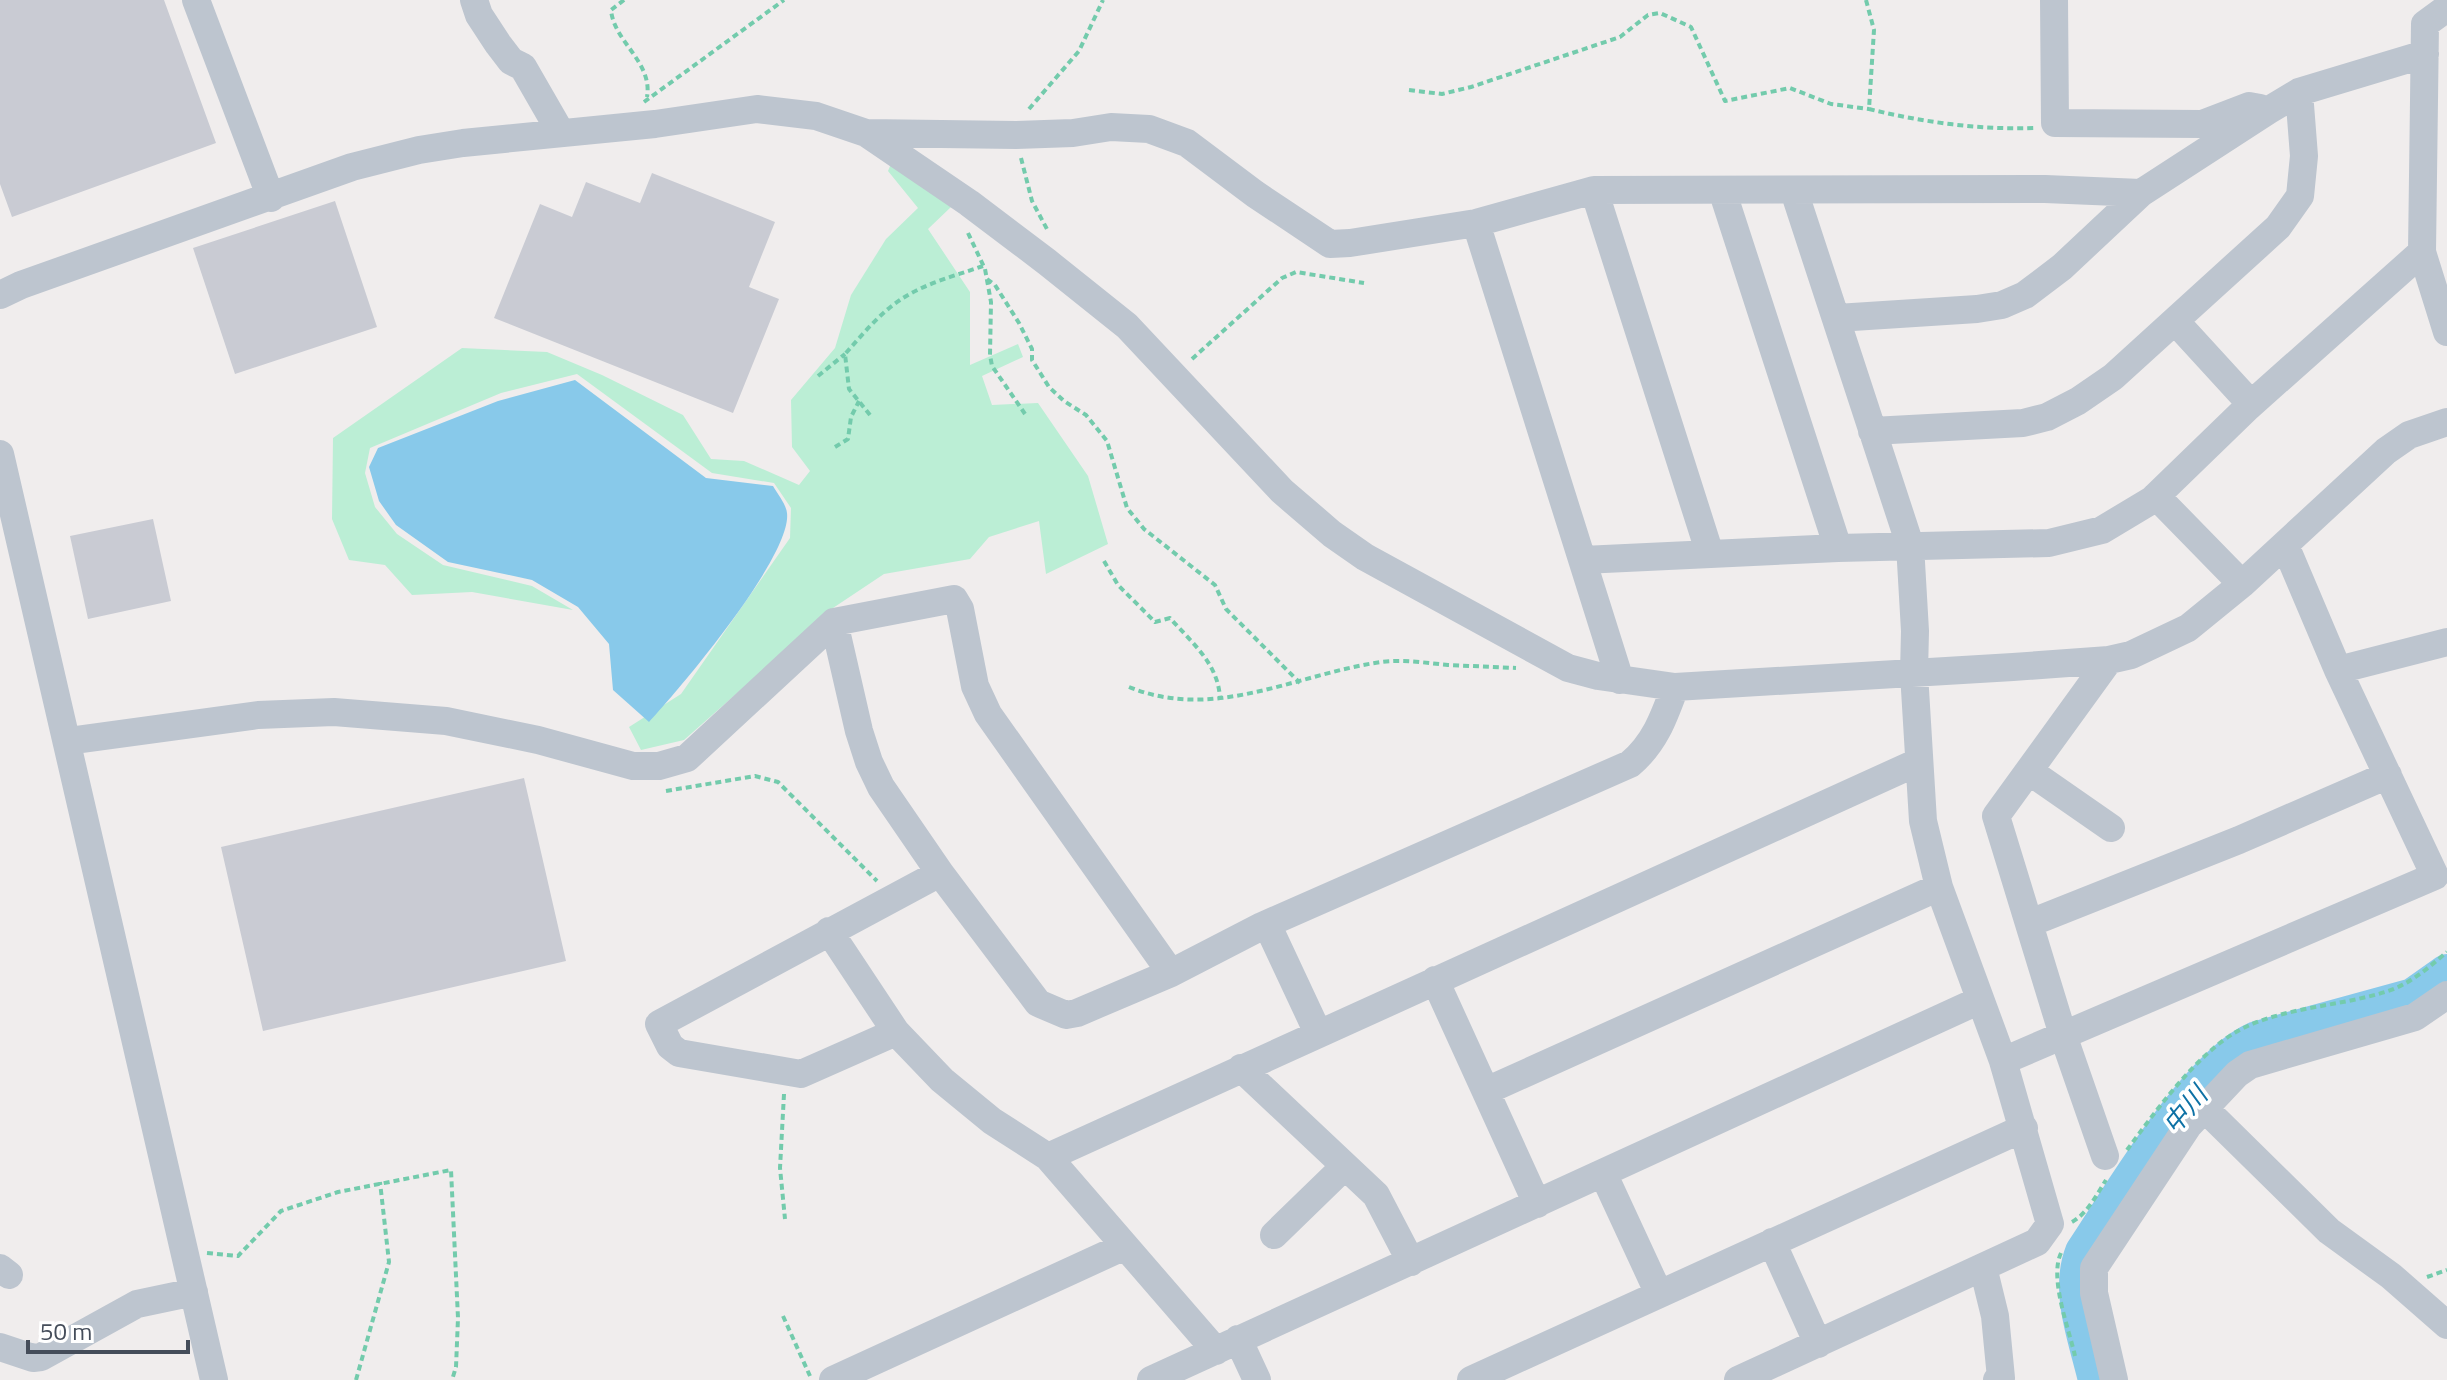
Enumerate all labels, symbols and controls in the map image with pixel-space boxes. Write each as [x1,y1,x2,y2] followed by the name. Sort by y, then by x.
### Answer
[2153,1075,2218,1142] water label: 中川
[28,1304,188,1354] scale bar
[40,1313,92,1349] text: 50 m

